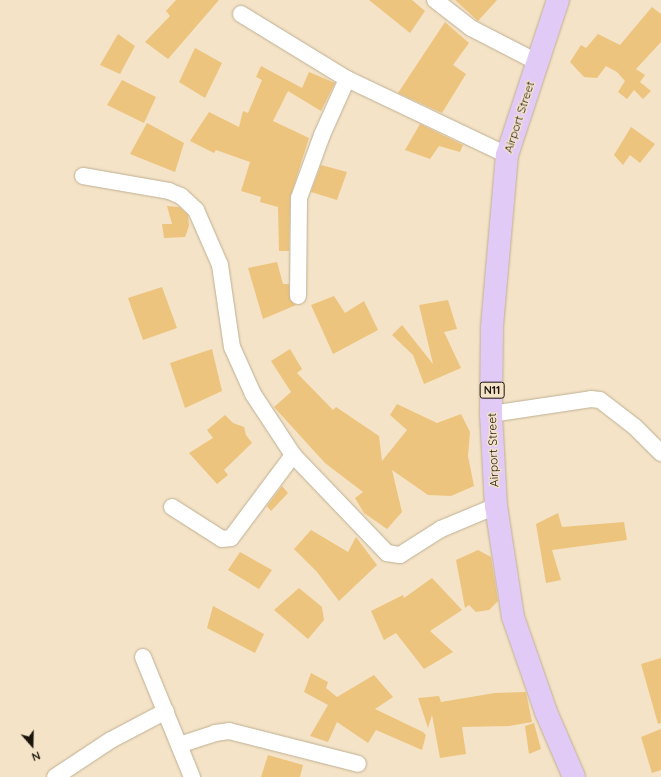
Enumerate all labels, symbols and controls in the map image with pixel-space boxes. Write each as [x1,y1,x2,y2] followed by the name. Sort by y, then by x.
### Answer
[501,79,537,155] street label: Airport Street
[479,381,505,399] road number: N11
[485,413,501,487] street label: Airport Street
[12,725,52,765] north arrow
[30,748,42,764] text: N

